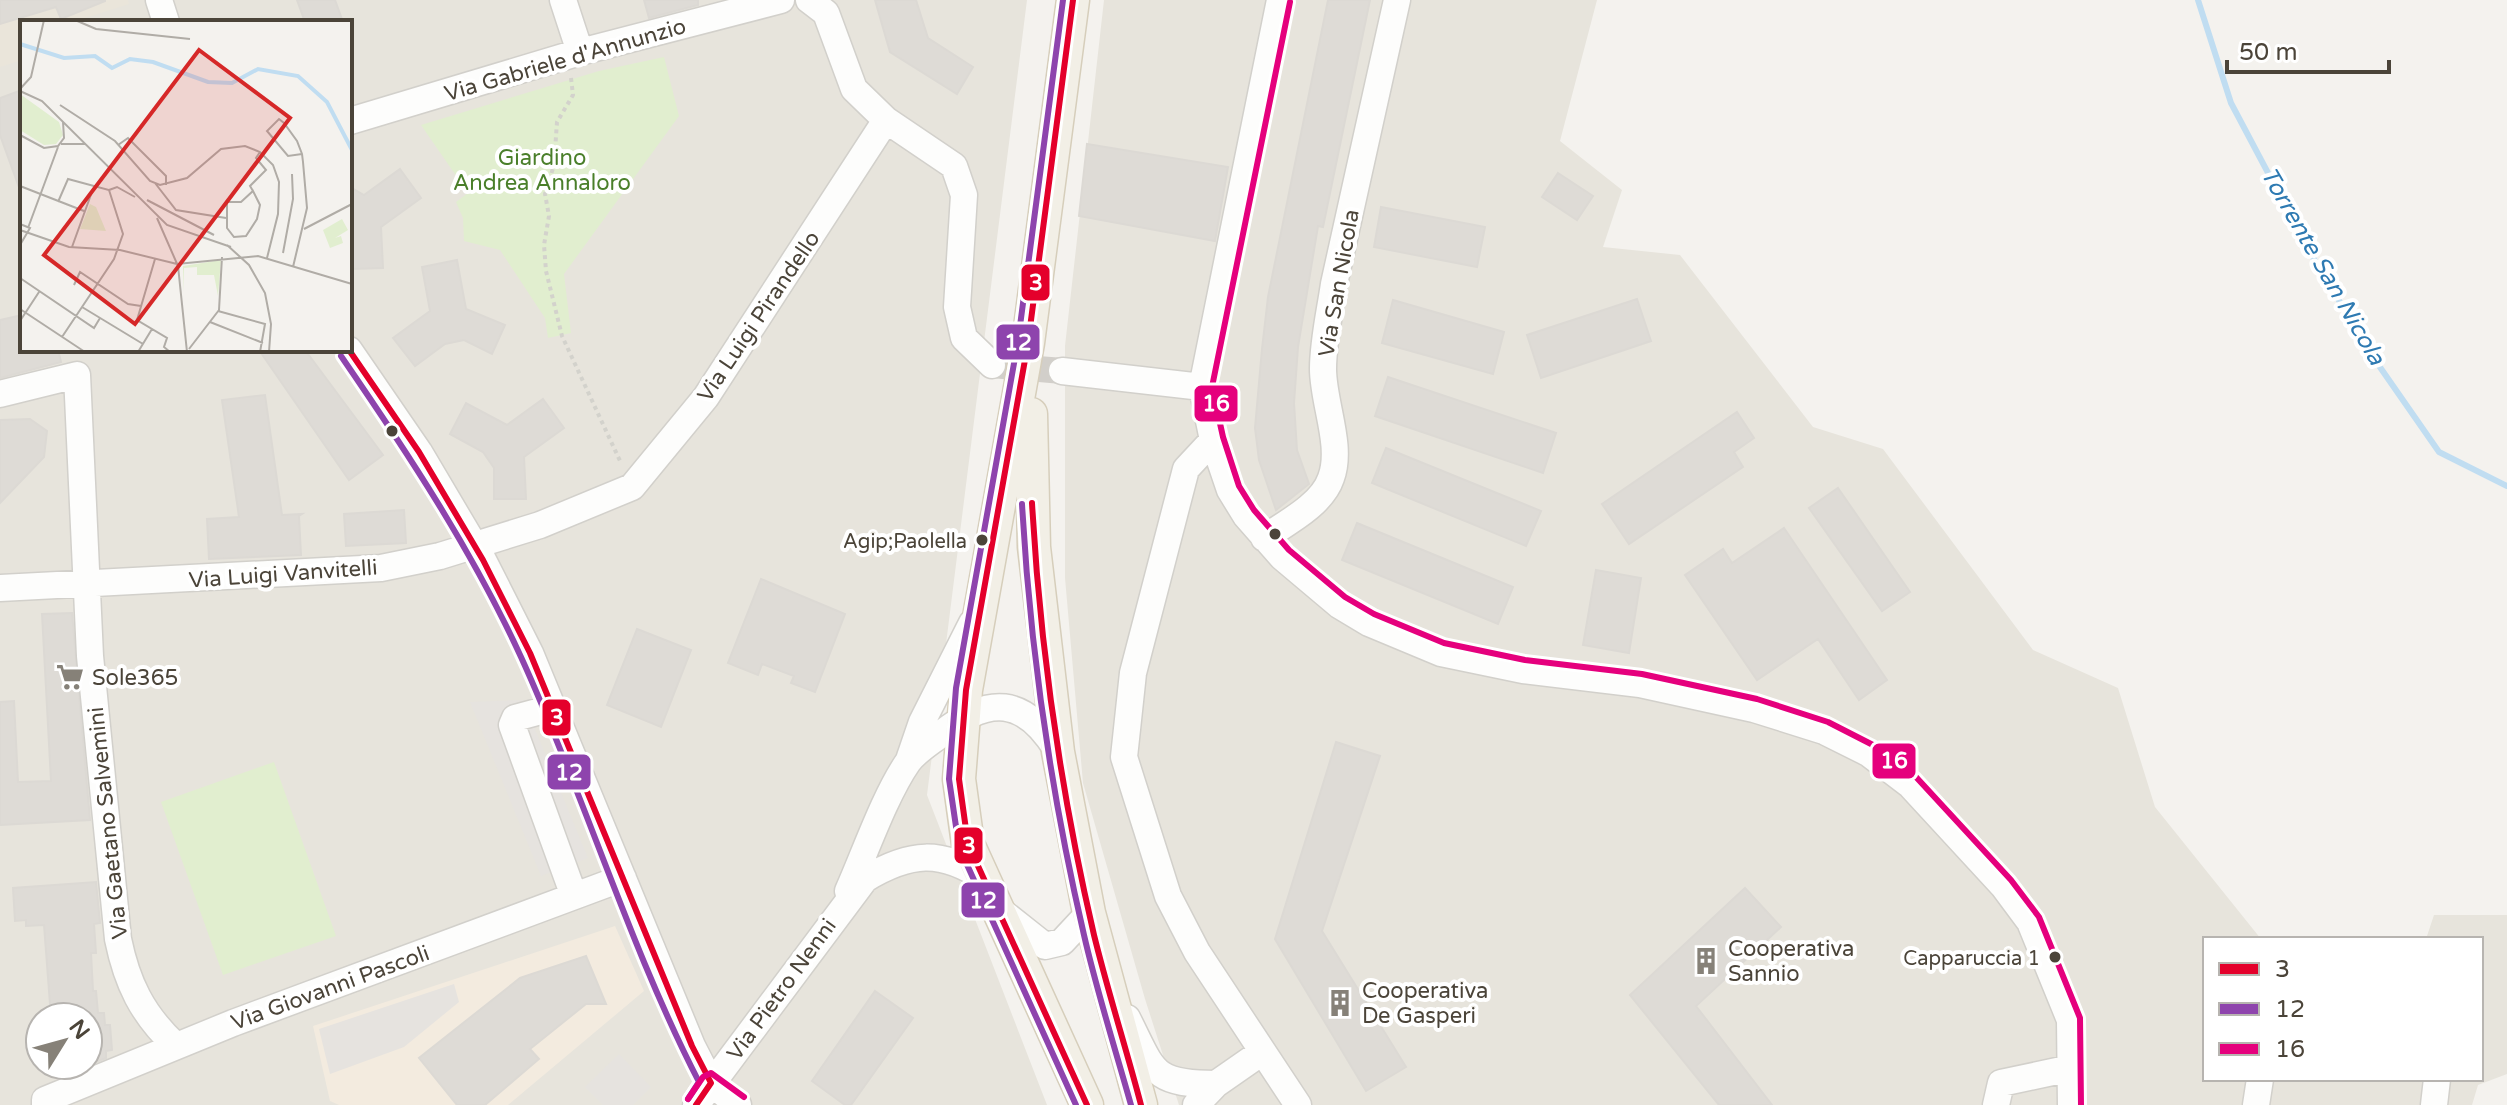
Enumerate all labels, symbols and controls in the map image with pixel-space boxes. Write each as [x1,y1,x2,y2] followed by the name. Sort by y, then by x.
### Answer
[442,13,689,107] street label: Via Gabriele d'Annunzio
[20,20,352,352] inset map
[2227,24,2389,74] scale bar
[2239,38,2297,67] text: 50 m
[453,145,631,196] park label: Giardino Andrea Annaloro
[2254,162,2391,371] water label: Torrente San Nicola
[1313,207,1365,359] street label: Via San Nicola
[692,226,826,407] street label: Via Luigi Pirandello
[1020,263,1051,302] line badge: 3
[1029,270,1043,296] text: 3
[995,323,1041,361] line badge: 12
[1004,330,1032,356] text: 12
[1193,384,1239,423] line badge: 16
[1202,391,1230,417] text: 16
[384,423,400,439] unlabelled marker
[1267,526,1283,542] unlabelled marker
[843,530,967,554] place label: Agip;Paolella
[974,532,990,548] marker: Agip;Paolella
[188,554,378,594] street label: Via Luigi Vanvitelli
[55,662,85,692] supermarket icon: Sole365
[92,665,178,691] place label: Sole365
[541,698,572,737] line badge: 3
[550,705,564,731] text: 3
[83,706,133,940] street label: Via Gaetano Salvemini
[1871,742,1917,780] line badge: 16
[1880,748,1908,774] text: 16
[546,753,592,791] line badge: 12
[555,760,583,786] text: 12
[953,826,984,865] line badge: 3
[962,833,976,859] text: 3
[960,881,1006,919] line badge: 12
[969,888,997,914] text: 12
[722,914,842,1066] street label: Via Pietro Nenni
[1728,936,1854,987] place label: Cooperativa Sannio
[2203,937,2483,1081] legend
[228,940,433,1036] street label: Via Giovanni Pascoli
[1691,946,1721,976] building icon: Cooperativa Sannio
[1903,947,2040,971] place label: Capparuccia 1
[2047,949,2063,965] marker: Capparuccia 1
[2275,955,2290,984] text: 3
[1362,978,1488,1029] place label: Cooperativa De Gasperi
[1325,988,1355,1018] building icon: Cooperativa De Gasperi
[2275,995,2305,1024] text: 12
[24,1001,104,1081] north arrow
[63,1015,95,1044] text: N
[2275,1035,2305,1064] text: 16

